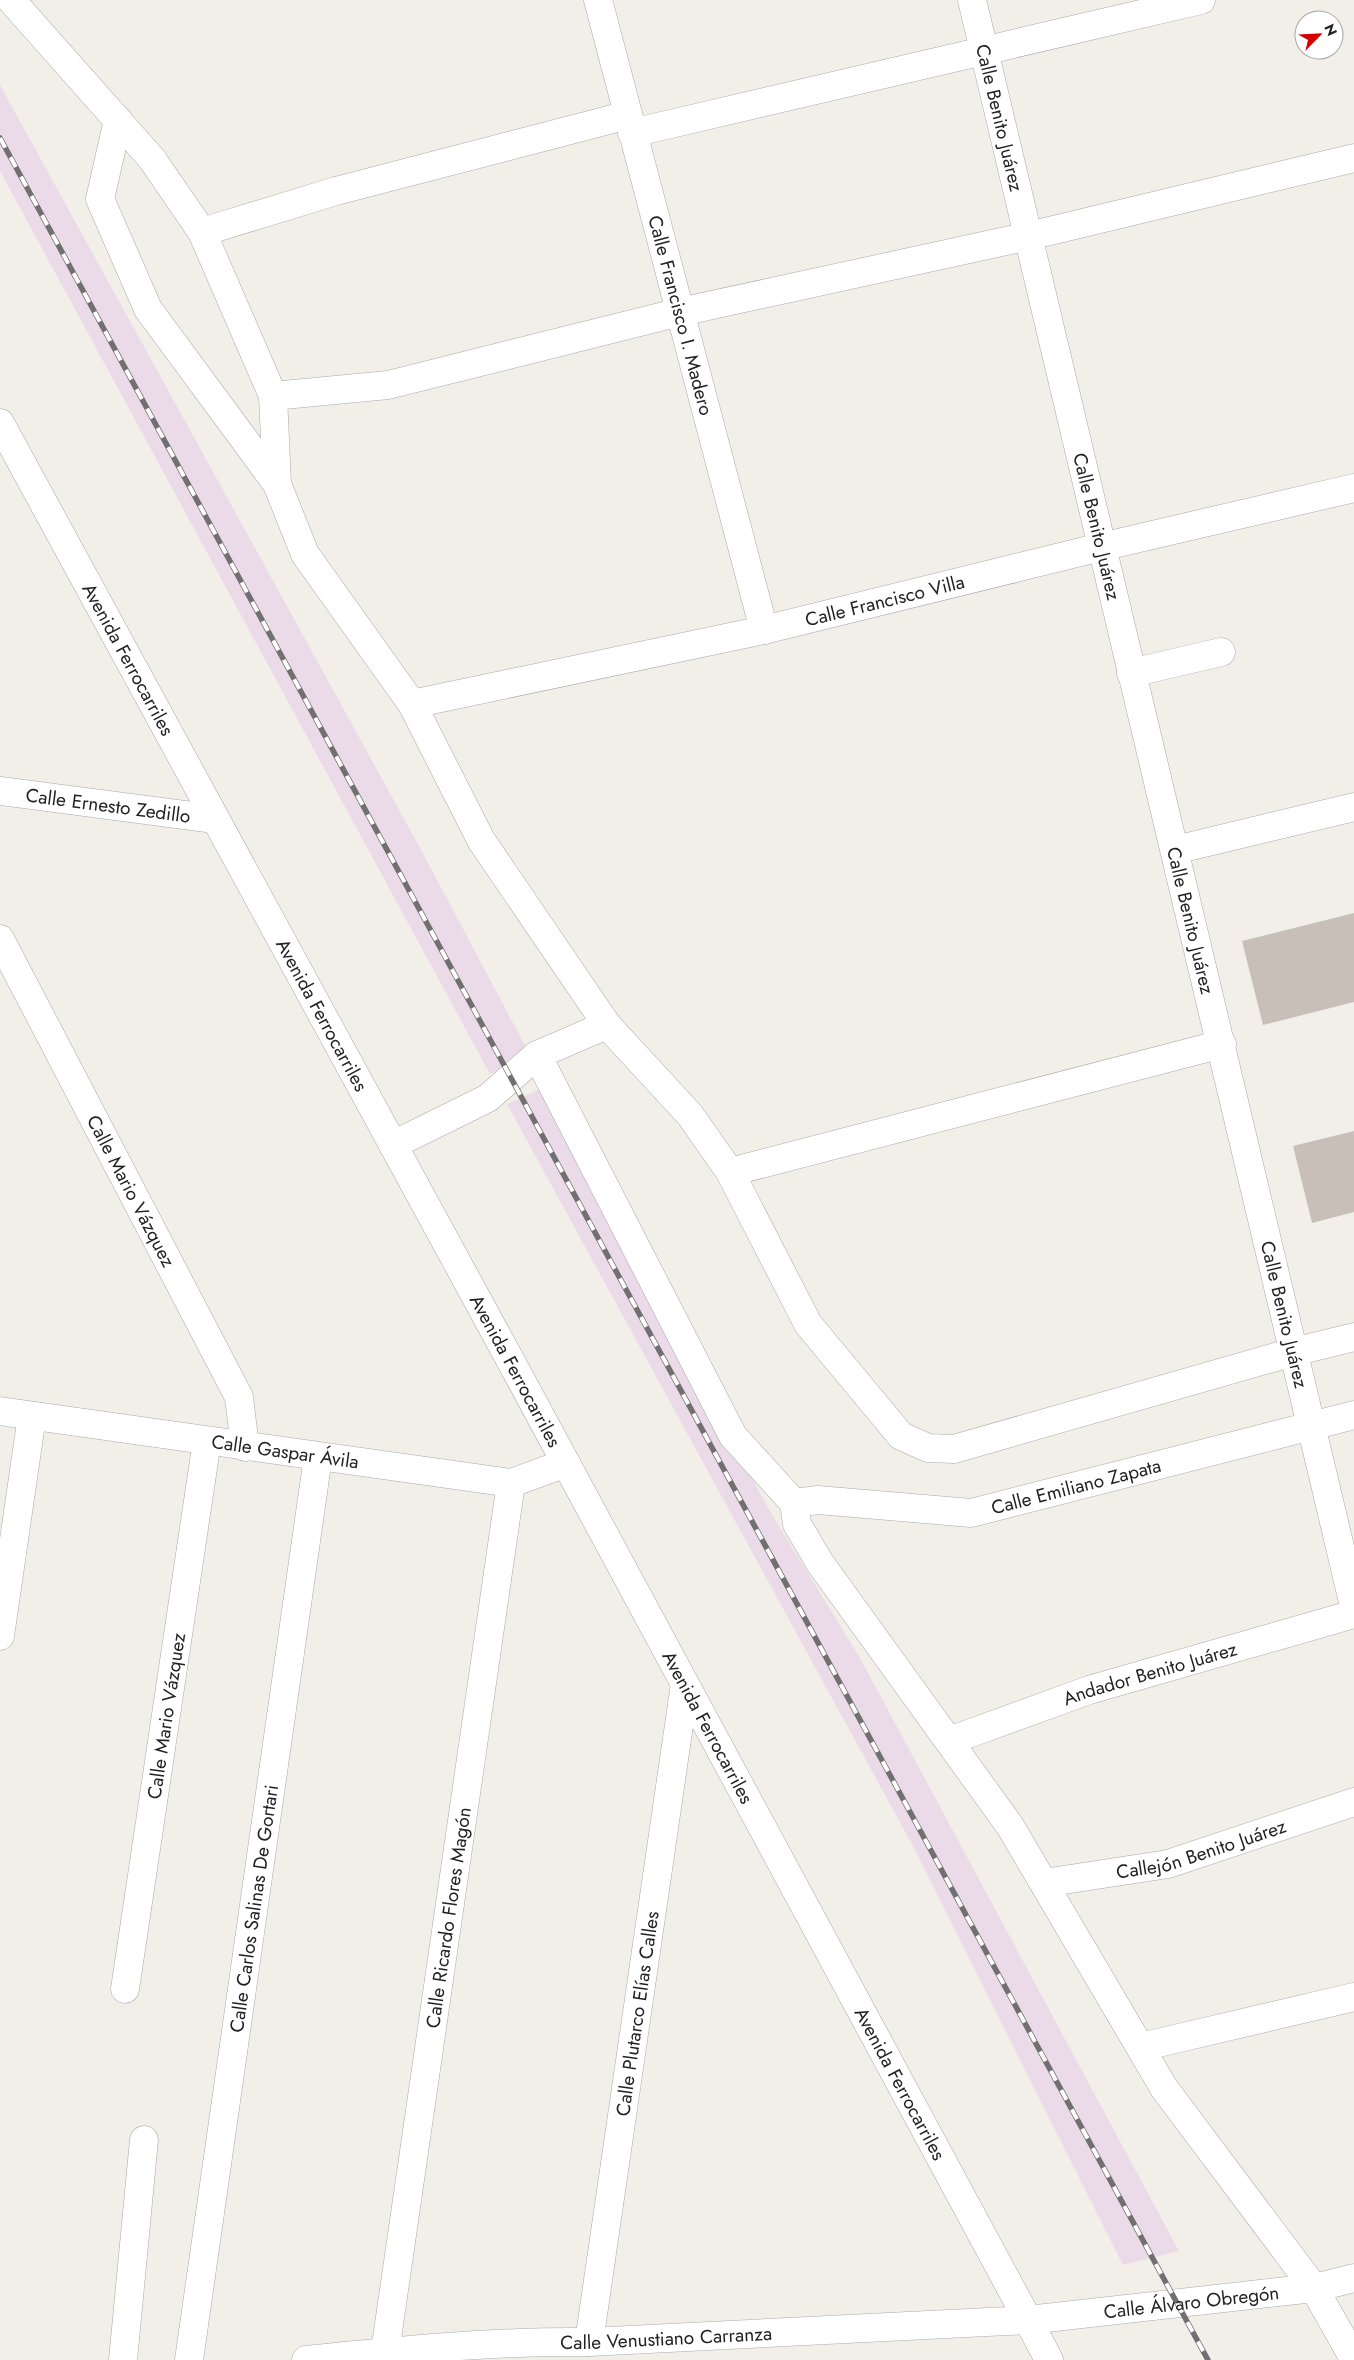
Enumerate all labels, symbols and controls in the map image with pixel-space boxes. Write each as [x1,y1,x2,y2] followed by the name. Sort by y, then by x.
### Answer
[1294,10,1344,60] north arrow
[1319,21,1342,39] text: N
[969,41,1031,194] street label: Calle Benito Juárez
[642,212,720,418] street label: Calle Francisco I. Madero
[1067,450,1128,603] street label: Calle Benito Juárez
[802,568,967,633] street label: Calle Francisco Villa
[76,578,181,741] street label: Avenida Ferrocarriles
[24,781,192,829] street label: Calle Ernesto Zedillo
[1160,844,1222,997] street label: Calle Benito Juárez
[270,934,375,1096] street label: Avenida Ferrocarriles
[81,1110,182,1272] street label: Calle Mario Vázquez
[1254,1238,1315,1391] street label: Calle Benito Juárez
[463,1289,568,1452] street label: Avenida Ferrocarriles
[210,1427,361,1475] street label: Calle Gaspar Ávila
[988,1451,1164,1521] street label: Calle Emiliano Zapata
[140,1631,192,1801] street label: Calle Mario Vázquez
[1059,1635,1240,1712] street label: Andador Benito Juárez
[656,1646,761,1809] street label: Avenida Ferrocarriles
[222,1783,285,2034] street label: Calle Carlos Salinas De Gortari
[419,1805,477,2030] street label: Calle Ricardo Flores Magón
[1114,1812,1290,1885] street label: Callejón Benito Juárez
[609,1909,665,2118] street label: Calle Plutarco Elías Calles
[848,2002,953,2165] street label: Avenida Ferrocarriles
[1102,2279,1280,2325] street label: Calle Álvaro Obregón
[560,2319,773,2356] street label: Calle Venustiano Carranza

